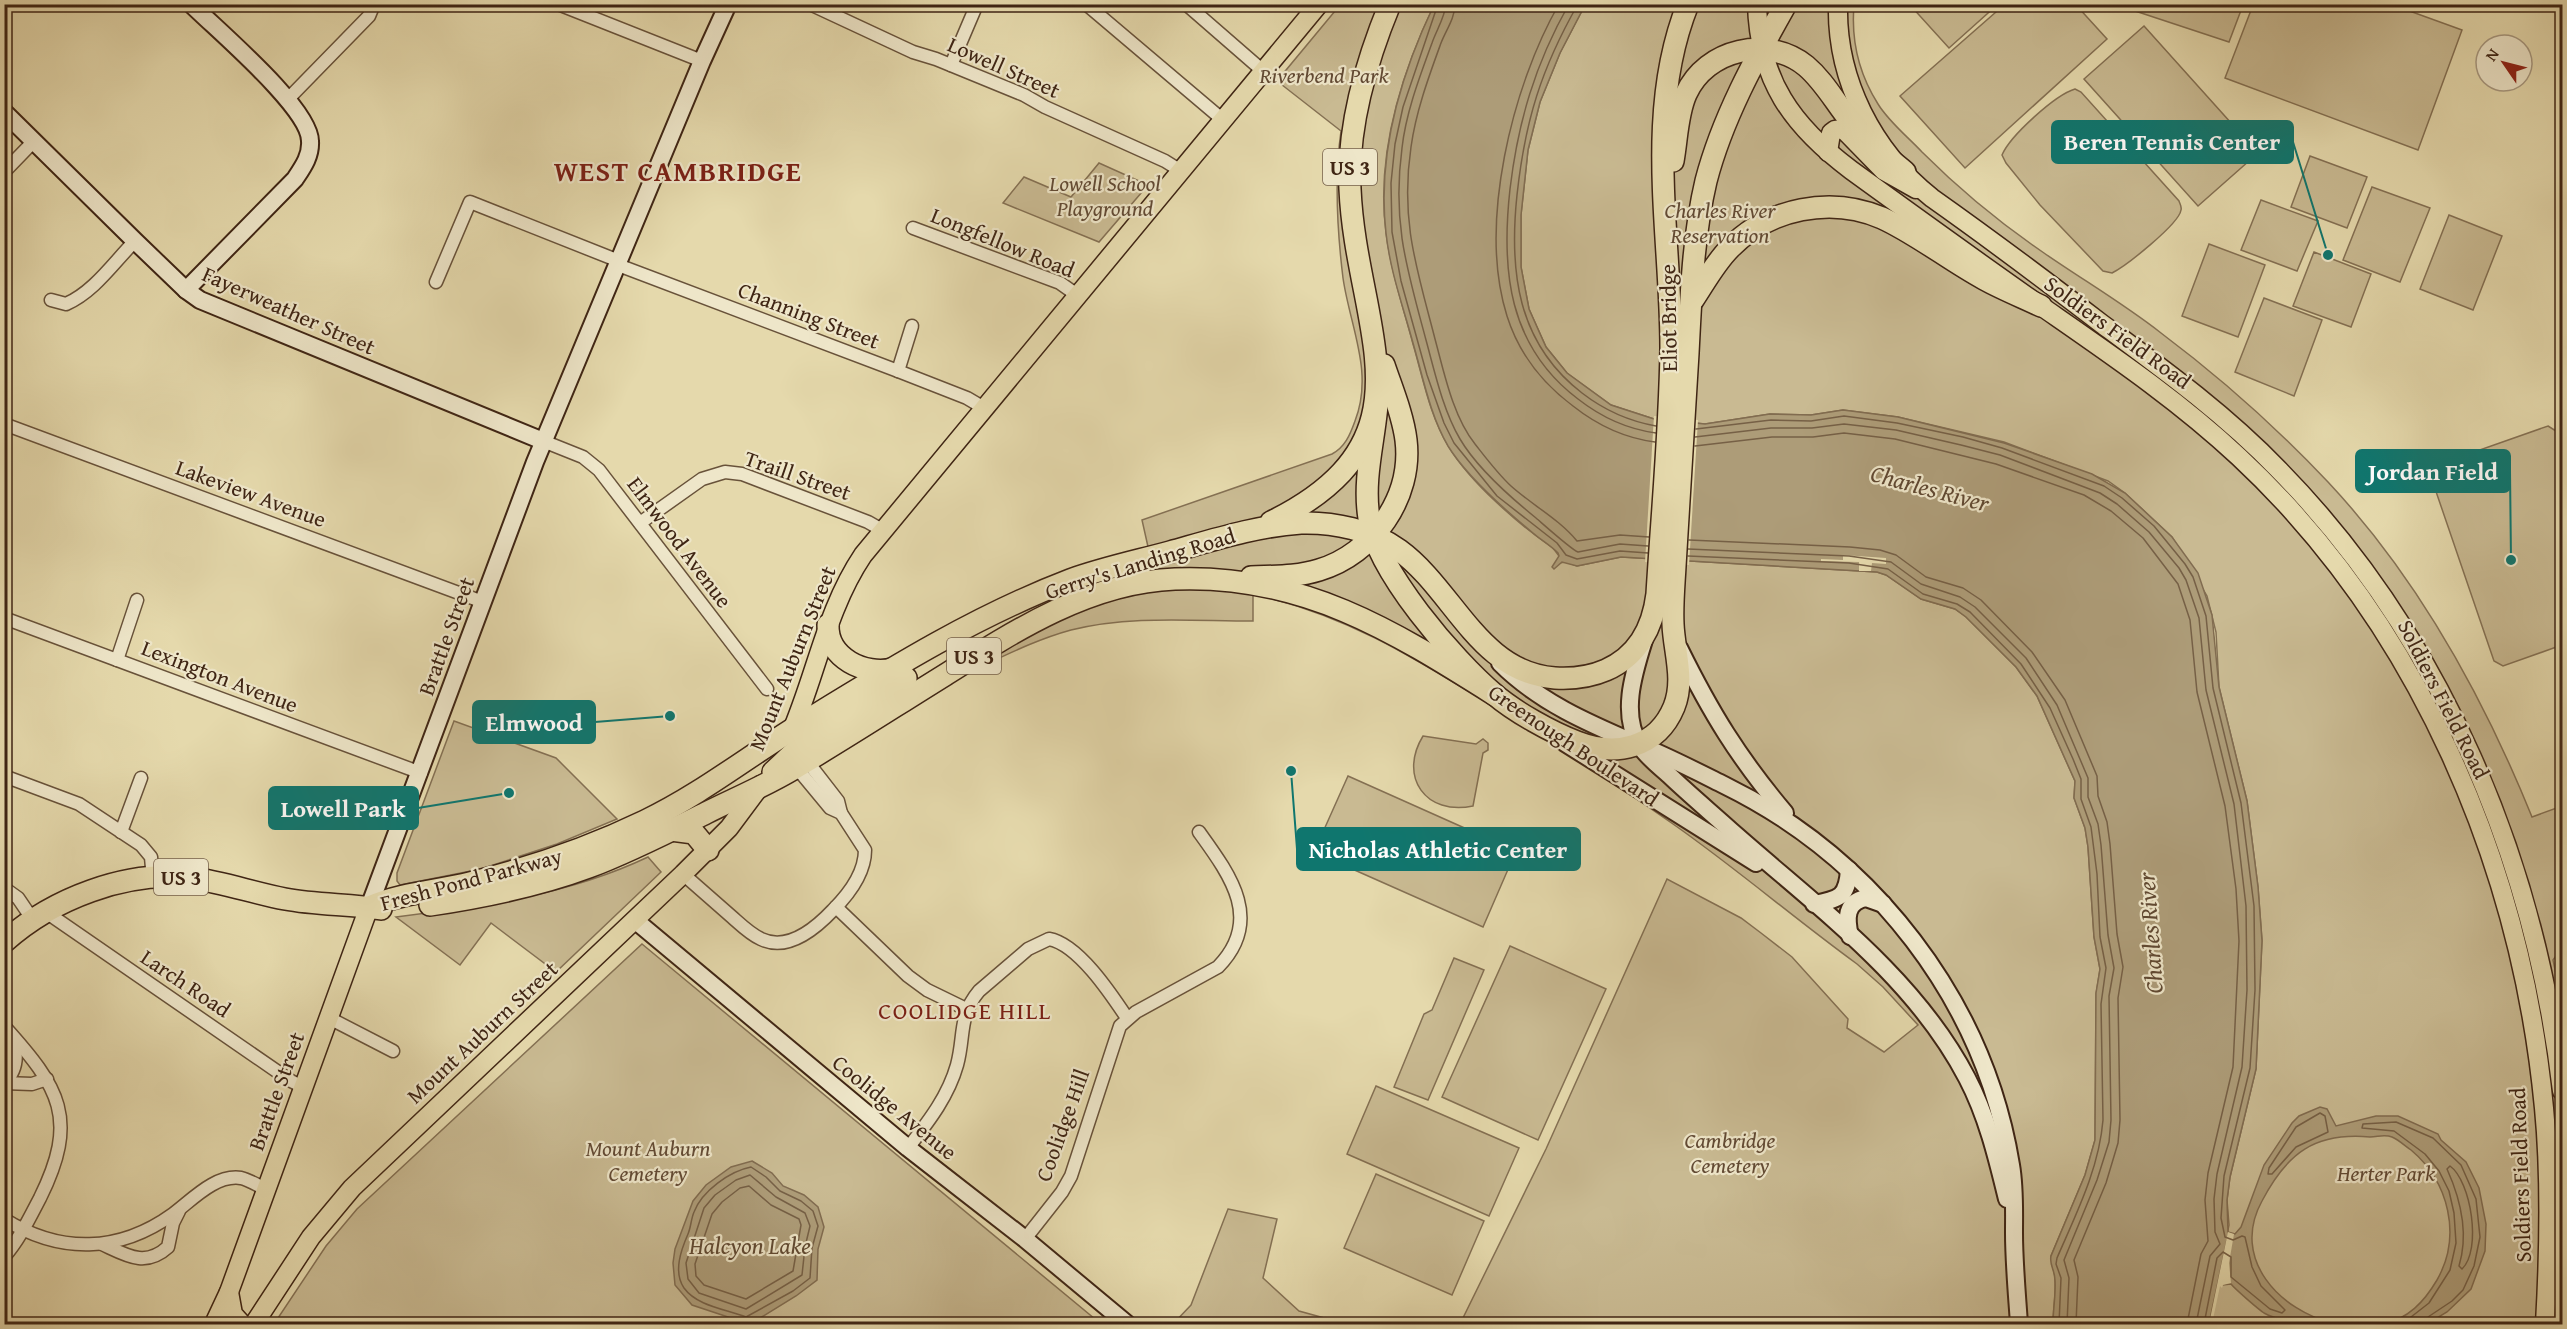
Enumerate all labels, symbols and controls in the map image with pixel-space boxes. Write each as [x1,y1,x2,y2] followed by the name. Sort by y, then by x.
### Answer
[943,28,1066,106] street label: Lowell Street
[2474,33,2534,93] north arrow
[2479,43,2505,66] text: N
[1259,59,1389,91] park label: Riverbend Park
[2052,121,2293,163] callout: Beren Tennis Center
[2064,124,2280,159] text: Beren Tennis Center
[1323,149,1377,185] road number: US 3
[554,150,802,191] district label: WEST CAMBRIDGE
[1048,167,1161,224] park label: Lowell School Playground
[1664,194,1776,251] park label: Charles River Reservation
[926,199,1080,285] street label: Longfellow Road
[197,258,381,363] street label: Fayerweather Street
[1651,264,1685,372] street label: Eliot Bridge
[2038,268,2198,397] street label: Soldiers Field Road
[734,273,885,357] street label: Channing Street
[740,442,856,508] street label: Traill Street
[2356,450,2510,492] callout: Jordan Field
[171,451,331,535] street label: Lakeview Avenue
[2364,454,2498,489] text: Jordan Field
[1867,455,1994,521] water label: Charles River
[620,470,740,614] street label: Elmwood Avenue
[1041,519,1239,607] street label: Gerry's Landing Road
[740,561,844,755] street label: Mount Auburn Street
[410,572,482,700] street label: Brattle Street
[2390,614,2498,784] street label: Soldiers Field Road
[137,631,303,721] street label: Lexington Avenue
[947,638,1001,674] road number: US 3
[1482,676,1666,814] street label: Greenough Boulevard
[473,701,595,743] callout: Elmwood
[485,705,583,740] text: Elmwood
[269,787,418,829] callout: Lowell Park
[281,791,406,826] text: Lowell Park
[1297,828,1580,870] callout: Nicholas Athletic Center
[1309,832,1567,867] text: Nicholas Athletic Center
[377,839,565,919] street label: Fresh Pond Parkway
[154,859,208,895] road number: US 3
[2128,870,2172,995] water label: Charles River
[135,941,238,1025] street label: Larch Road
[399,953,565,1111] street label: Mount Auburn Street
[878,993,1052,1028] district label: COOLIDGE HILL
[240,1027,312,1155] street label: Brattle Street
[826,1047,964,1167] street label: Coolidge Avenue
[1027,1064,1097,1186] street label: Coolidge Hill
[2501,1087,2539,1263] street label: Soldiers Field Road
[1685,1124,1776,1181] park label: Cambridge Cemetery
[586,1132,710,1189] park label: Mount Auburn Cemetery
[2336,1157,2436,1189] park label: Herter Park
[688,1228,811,1263] water label: Halcyon Lake

